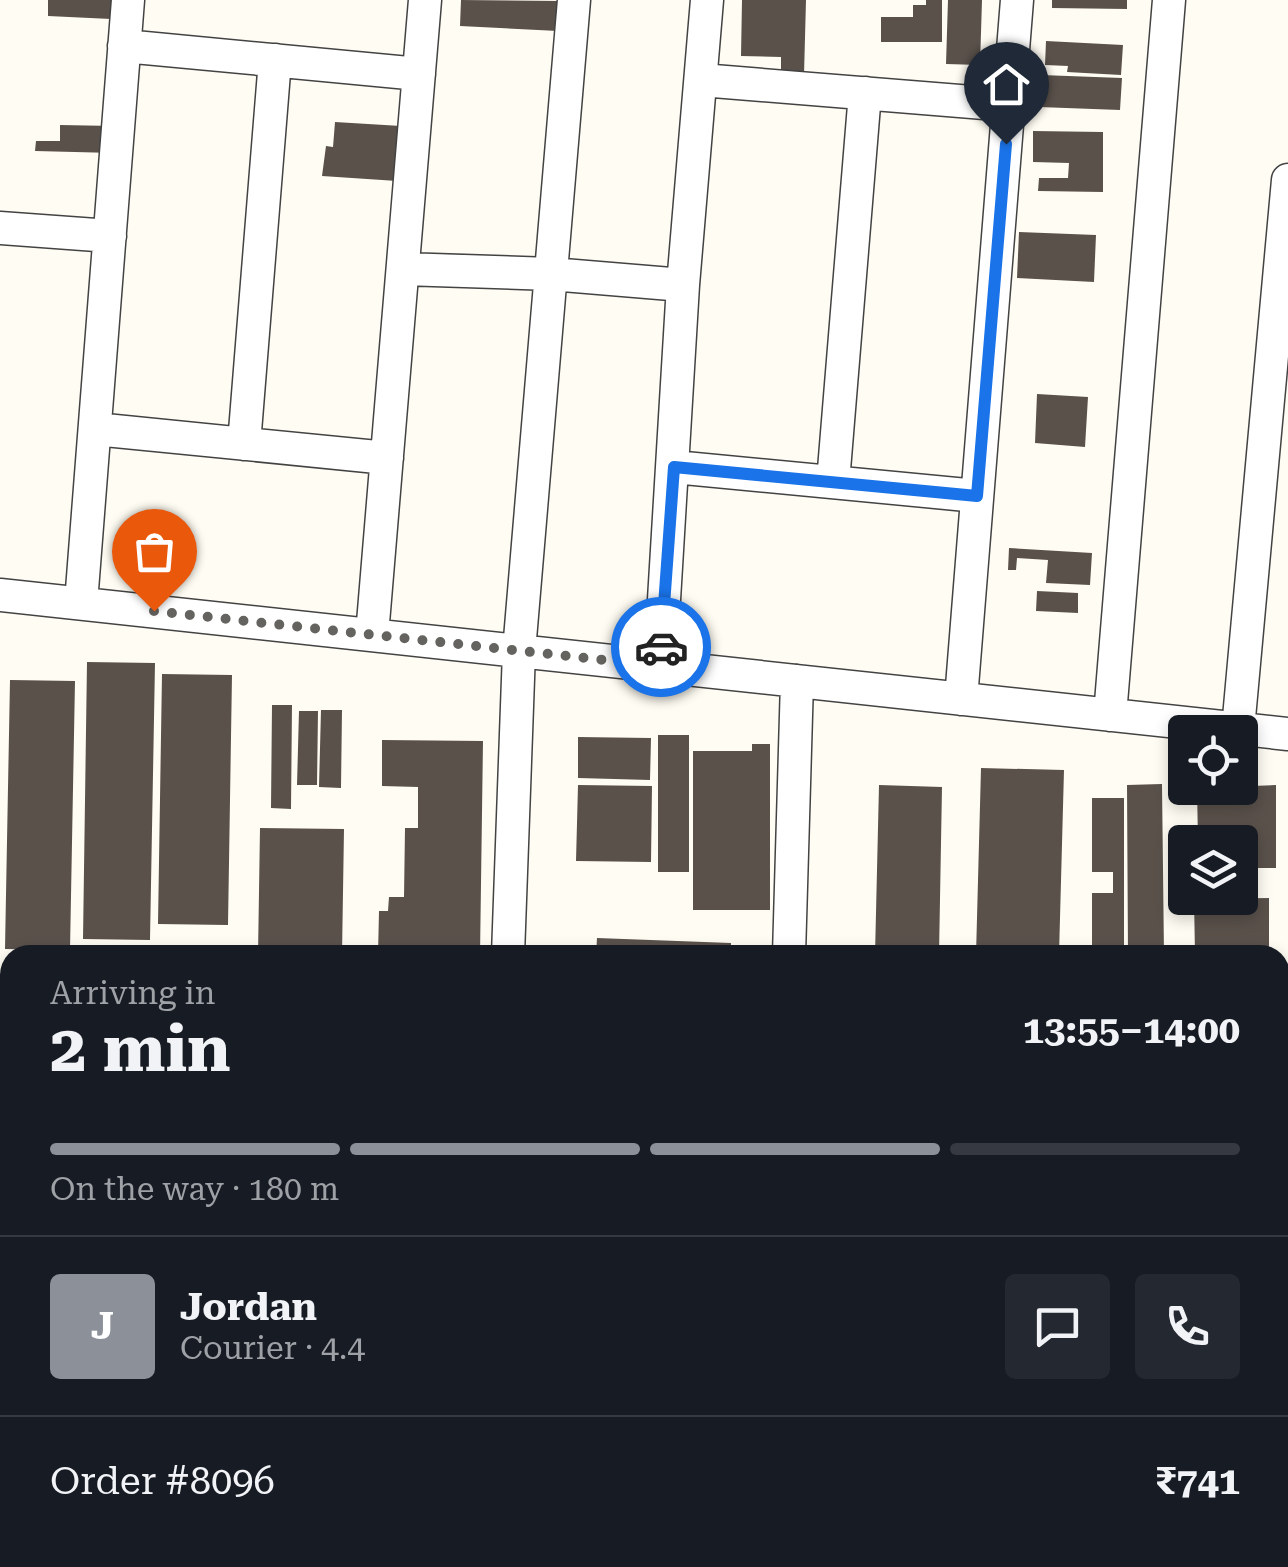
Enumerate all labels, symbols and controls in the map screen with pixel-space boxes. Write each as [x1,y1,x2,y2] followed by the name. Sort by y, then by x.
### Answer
[964,42,1049,145] pin
[979,57,1034,112] icon: home
[112,509,197,612] pin
[127,524,182,579] icon: bag
[611,597,711,697] courier
[634,620,689,675] icon: car
[1168,715,1258,915] map controls
[1168,715,1258,805] button: locate
[1168,825,1258,915] button: layers
[50,974,215,1012] text: Arriving in
[1023,1008,1240,1052] text: 13:55–14:00
[50,1011,231,1087] text: 2 min
[50,1170,339,1208] text: On the way · 180 m
[1005,1274,1110,1379] button: chat
[1135,1274,1240,1379] button: phone
[180,1285,317,1329] text: Jordan
[91,1304,114,1348] text: J
[180,1329,365,1367] text: Courier · 4.4
[50,1459,275,1503] text: Order #8096
[1155,1459,1240,1503] text: ₹741

